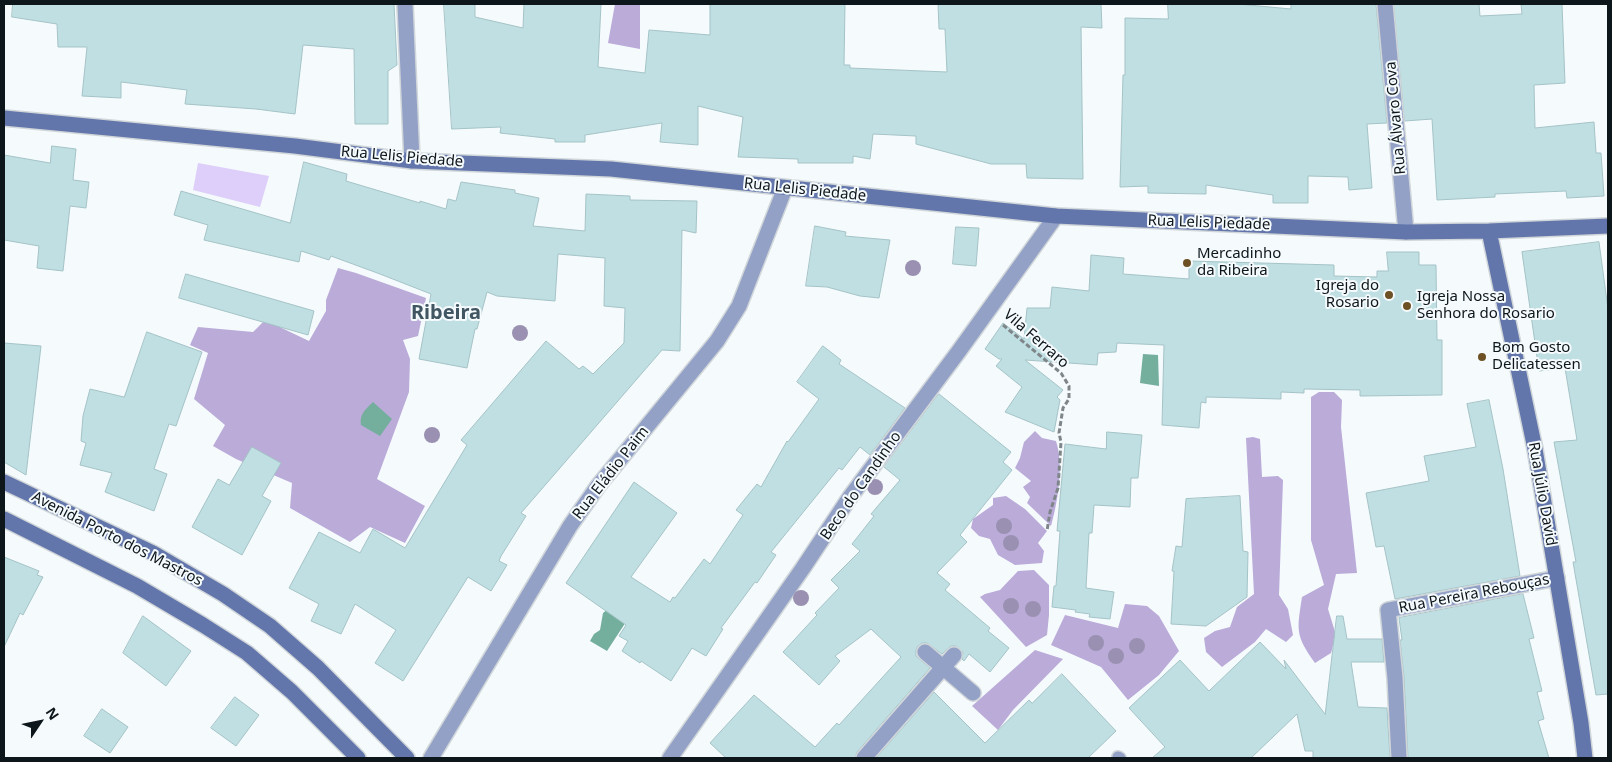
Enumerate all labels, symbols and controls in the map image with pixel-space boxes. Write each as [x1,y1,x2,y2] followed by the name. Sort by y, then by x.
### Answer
[1382,61,1410,175] street label: Rua Álvaro Cova
[340,143,464,171] street label: Rua Lelis Piedade
[743,175,867,205] street label: Rua Lelis Piedade
[1147,212,1271,234] street label: Rua Lelis Piedade
[1197,245,1281,280] place label: Mercadinho da Ribeira
[1181,257,1193,269] marker: Mercadinho da Ribeira
[1316,277,1379,312] place label: Igreja do Rosario
[1417,288,1555,323] place label: Igreja Nossa Senhora do Rosario
[1383,289,1395,301] marker: Igreja do Rosario
[1401,300,1413,312] marker: Igreja Nossa Senhora do Rosario
[411,301,481,325] district label: Ribeira
[1000,306,1072,372] street label: Vila Ferraro
[1492,339,1581,374] place label: Bom Gosto Delicatessen
[1476,351,1488,363] marker: Bom Gosto Delicatessen
[569,423,653,523] street label: Rua Eládio Paim
[817,428,905,544] street label: Beco do Candinho
[1524,441,1560,547] street label: Rua Júlio David
[29,488,205,590] street label: Avenida Porto dos Mastros
[1397,571,1551,617] street label: Rua Pereira Rebouças
[15,697,65,747] north arrow
[42,703,64,723] text: N

